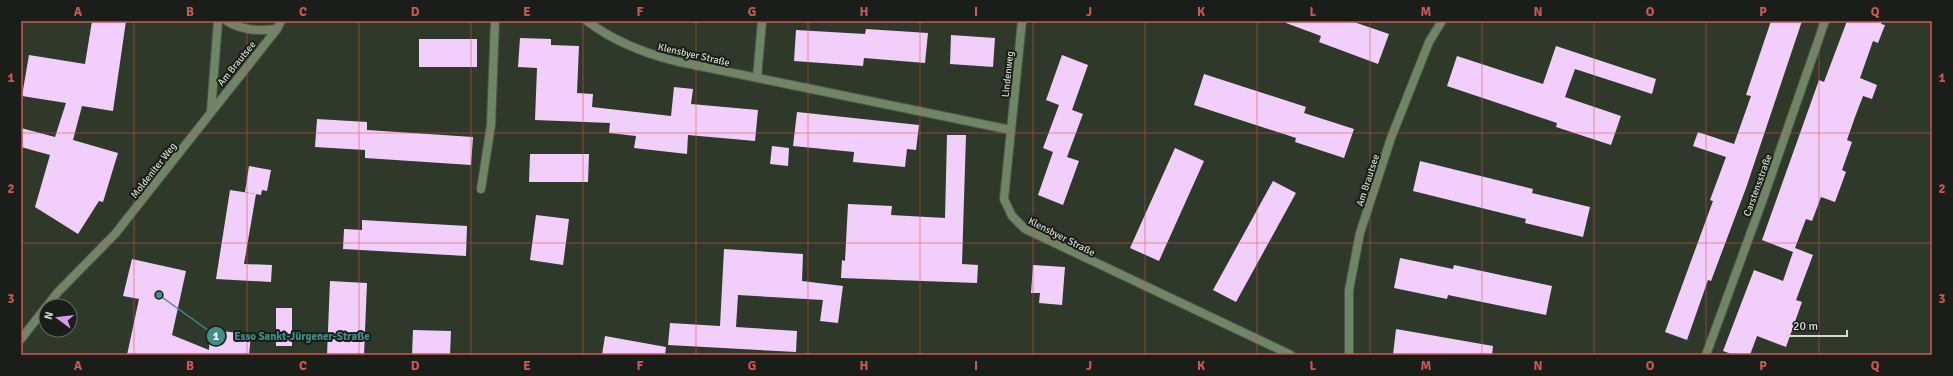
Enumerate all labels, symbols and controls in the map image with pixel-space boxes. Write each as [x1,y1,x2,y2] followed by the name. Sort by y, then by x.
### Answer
[74,4,83,20] text: A
[186,4,194,20] text: B
[299,4,307,20] text: C
[411,4,420,20] text: D
[523,4,531,20] text: E
[637,4,644,20] text: F
[748,4,756,20] text: G
[860,4,868,20] text: H
[974,4,978,20] text: I
[1086,4,1092,20] text: J
[1197,4,1205,20] text: K
[1310,4,1317,20] text: L
[1421,4,1432,20] text: M
[1533,4,1543,20] text: N
[1646,4,1655,20] text: O
[1759,4,1767,20] text: P
[1871,4,1880,20] text: Q
[215,39,259,88] street label: Am Brautsee
[657,41,731,69] street label: Klensbyer Straße
[1000,51,1016,98] street label: Lindenweg
[7,70,15,86] text: 1
[1938,70,1946,86] text: 1
[128,140,179,201] street label: Moldeniter Weg
[1354,153,1382,208] street label: Am Brautsee
[1741,153,1775,218] street label: Carstensstraße
[7,181,15,197] text: 2
[1938,181,1946,197] text: 2
[1026,215,1097,259] street label: Klensbyer Straße
[7,291,15,307] text: 3
[1938,291,1946,307] text: 3
[38,298,78,338] north arrow
[42,310,56,321] text: N
[1787,312,1847,338] scale bar
[1793,319,1818,334] text: 20 m
[206,324,378,347] callout: Esso Sankt-Jürgener-Straße
[213,329,220,344] text: 1
[234,330,370,343] text: Esso Sankt-Jürgener-Straße
[74,358,83,374] text: A
[186,358,194,374] text: B
[299,358,307,374] text: C
[411,358,420,374] text: D
[523,358,531,374] text: E
[637,358,644,374] text: F
[748,358,756,374] text: G
[860,358,868,374] text: H
[974,358,978,374] text: I
[1086,358,1092,374] text: J
[1197,358,1205,374] text: K
[1310,358,1317,374] text: L
[1421,358,1432,374] text: M
[1533,358,1543,374] text: N
[1646,358,1655,374] text: O
[1759,358,1767,374] text: P
[1871,358,1880,374] text: Q

